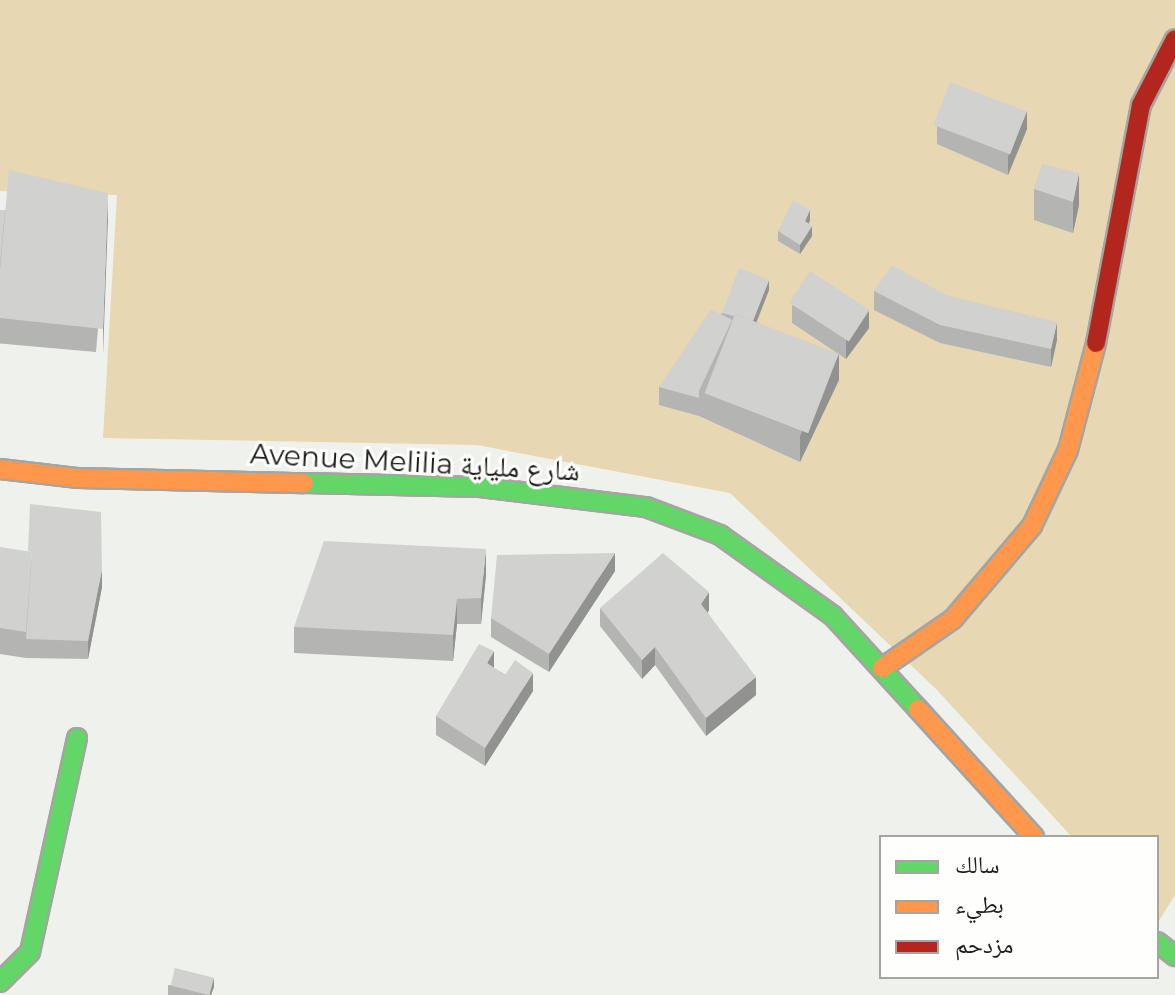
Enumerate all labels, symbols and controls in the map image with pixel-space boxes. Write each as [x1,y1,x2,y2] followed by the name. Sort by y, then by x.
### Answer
[249,437,581,487] street label: Avenue Melilia شارع ملياية
[879,835,1159,979] legend
[955,850,1000,879] text: سالك
[955,890,1004,919] text: بطيء
[955,930,1014,959] text: مزدحم

